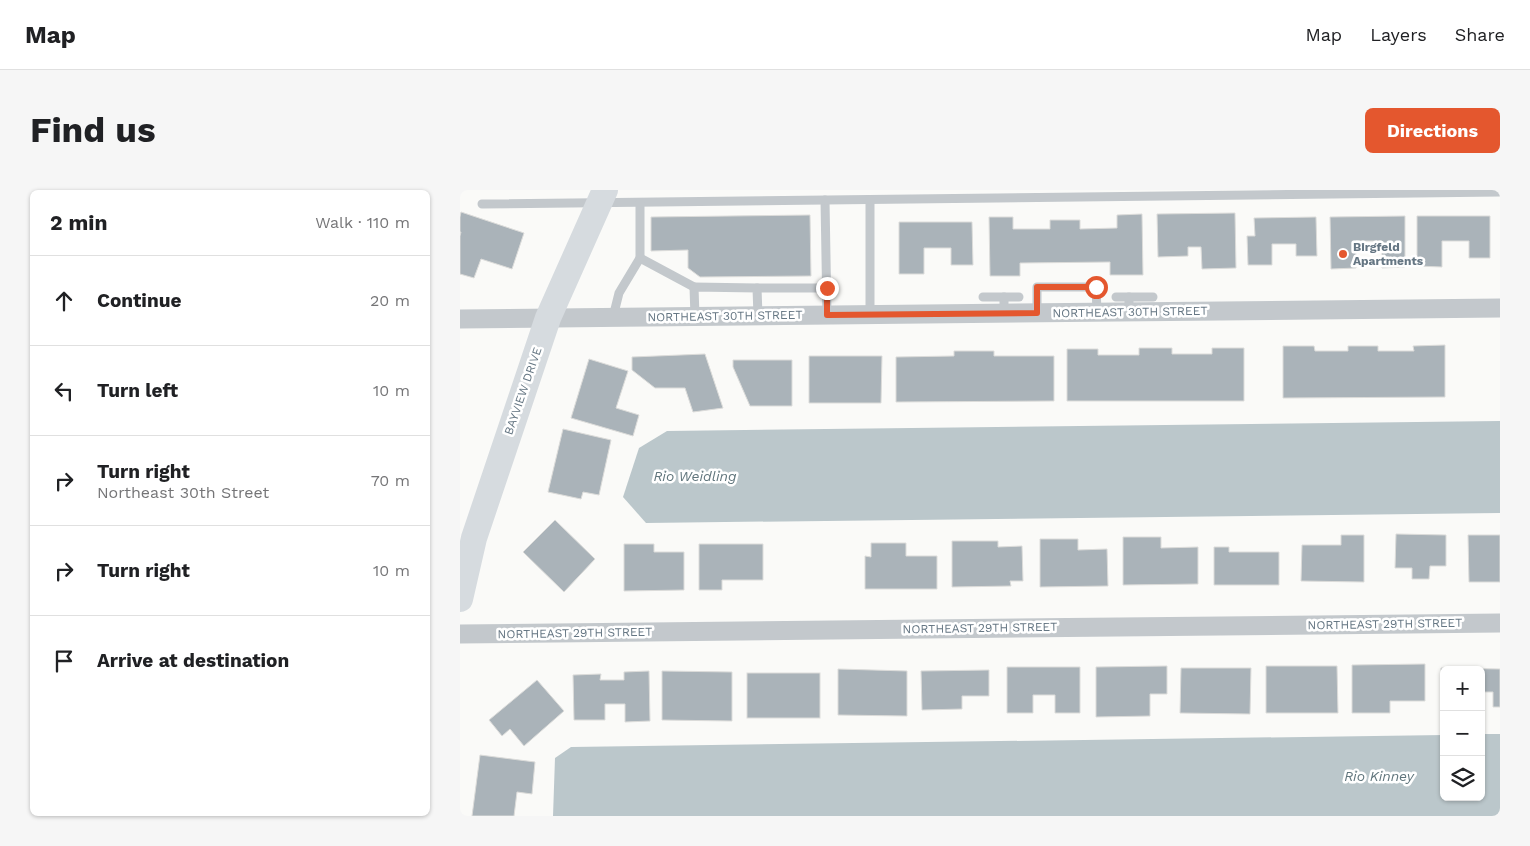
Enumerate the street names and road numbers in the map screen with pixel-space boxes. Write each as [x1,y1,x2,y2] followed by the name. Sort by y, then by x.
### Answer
[1052,304,1208,320] street label: NORTHEAST 30TH STREET
[647,308,803,324] street label: NORTHEAST 30TH STREET
[501,345,545,437] street label: BAYVIEW DRIVE
[1307,616,1463,632] street label: NORTHEAST 29TH STREET
[902,620,1058,636] street label: NORTHEAST 29TH STREET
[497,625,653,641] street label: NORTHEAST 29TH STREET

